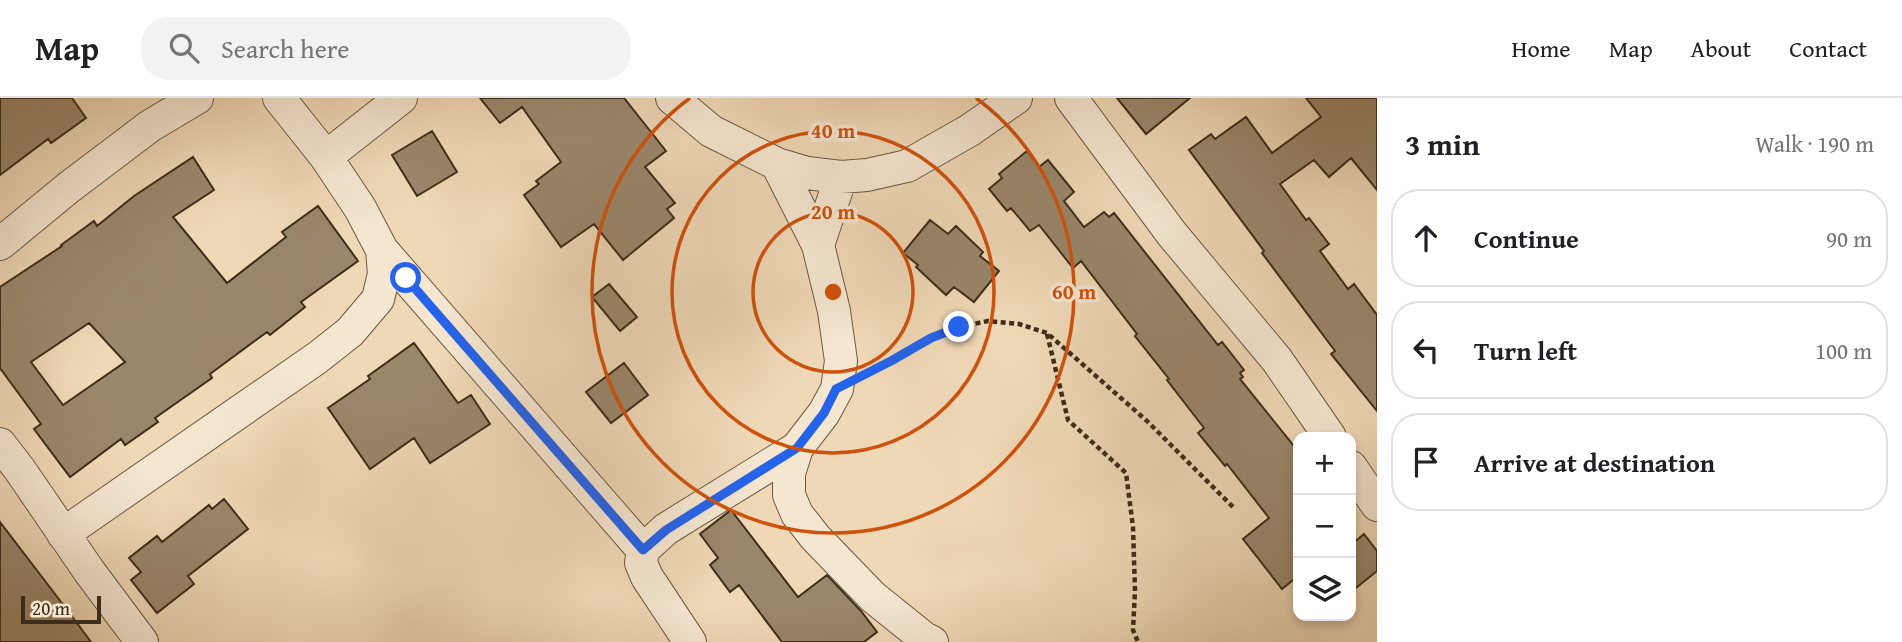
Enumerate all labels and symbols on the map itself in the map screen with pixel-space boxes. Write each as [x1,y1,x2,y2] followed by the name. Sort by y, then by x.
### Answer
[811,115,855,146] text: 40 m
[811,196,855,227] text: 20 m
[390,262,421,293] route start
[1052,276,1096,307] text: 60 m
[821,280,845,304] centre of rings
[943,311,974,342] route end
[21,593,102,625] scale bar

